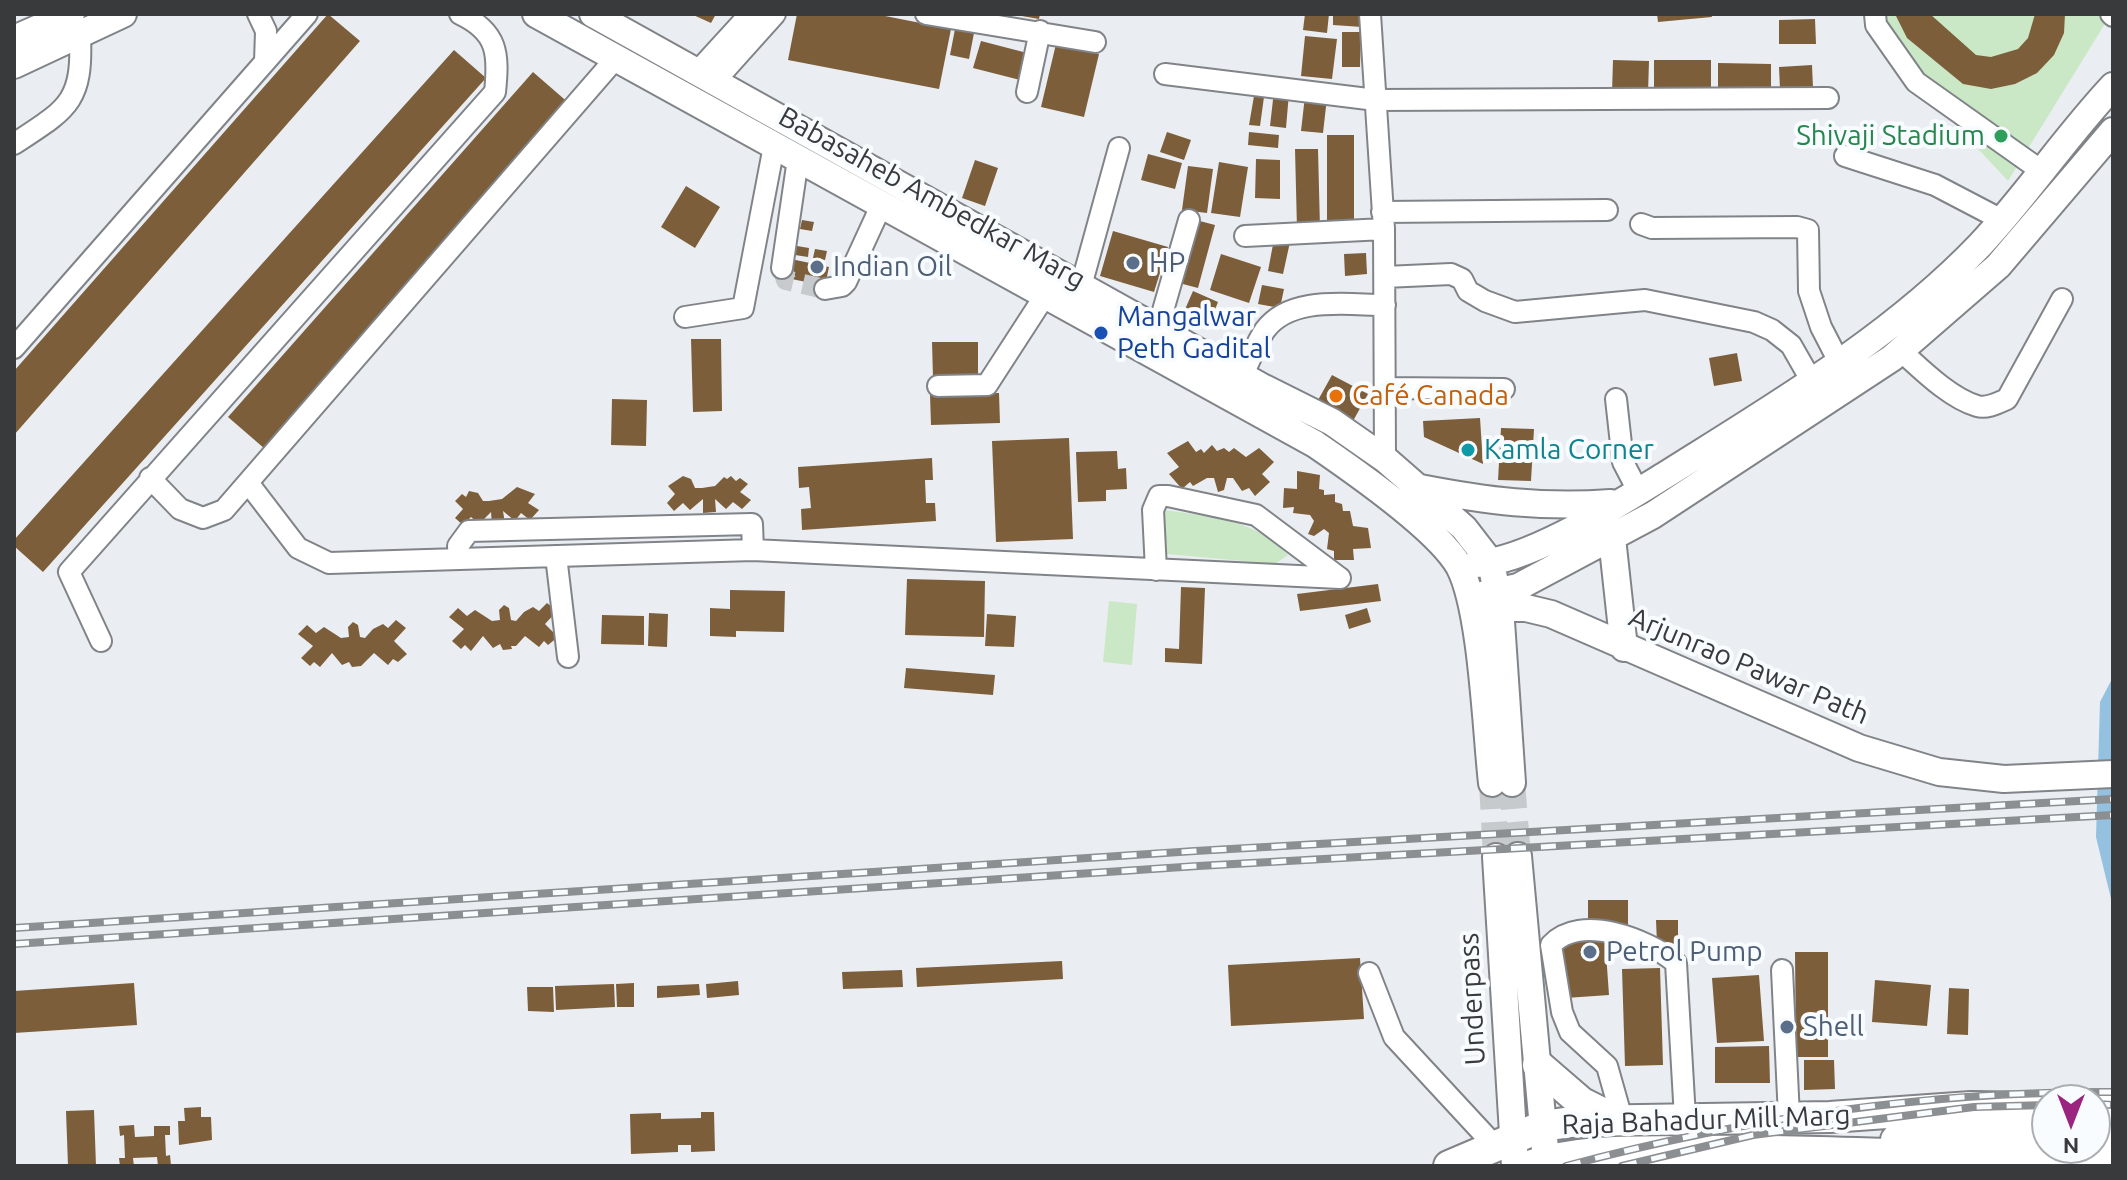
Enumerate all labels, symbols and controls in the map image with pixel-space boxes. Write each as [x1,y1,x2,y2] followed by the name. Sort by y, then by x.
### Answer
[773,100,1091,296] street label: Babasaheb Ambedkar Marg
[1796,119,1985,153] place label: Shivaji Stadium
[1992,127,2010,145] marker: Shivaji Stadium
[1149,246,1185,280] place label: HP
[833,250,952,284] place label: Indian Oil
[1124,254,1142,272] marker: HP
[808,258,826,276] marker: Indian Oil
[1117,300,1271,366] place label: Mangalwar Peth Gadital
[1092,324,1110,342] marker: Mangalwar Peth Gadital
[1352,379,1509,413] place label: Café Canada
[1327,387,1345,405] marker: Café Canada
[1484,433,1654,467] place label: Kamla Corner
[1459,441,1477,459] marker: Kamla Corner
[1624,600,1874,732] street label: Arjunrao Pawar Path
[1452,932,1492,1066] street label: Underpass
[1606,935,1763,969] place label: Petrol Pump
[1581,943,1599,961] marker: Petrol Pump
[1803,1010,1864,1044] place label: Shell
[1778,1018,1796,1036] marker: Shell
[2031,1084,2111,1164] north arrow
[1561,1098,1851,1142] street label: Raja Bahadur Mill Marg
[2063,1134,2079,1159] text: N

